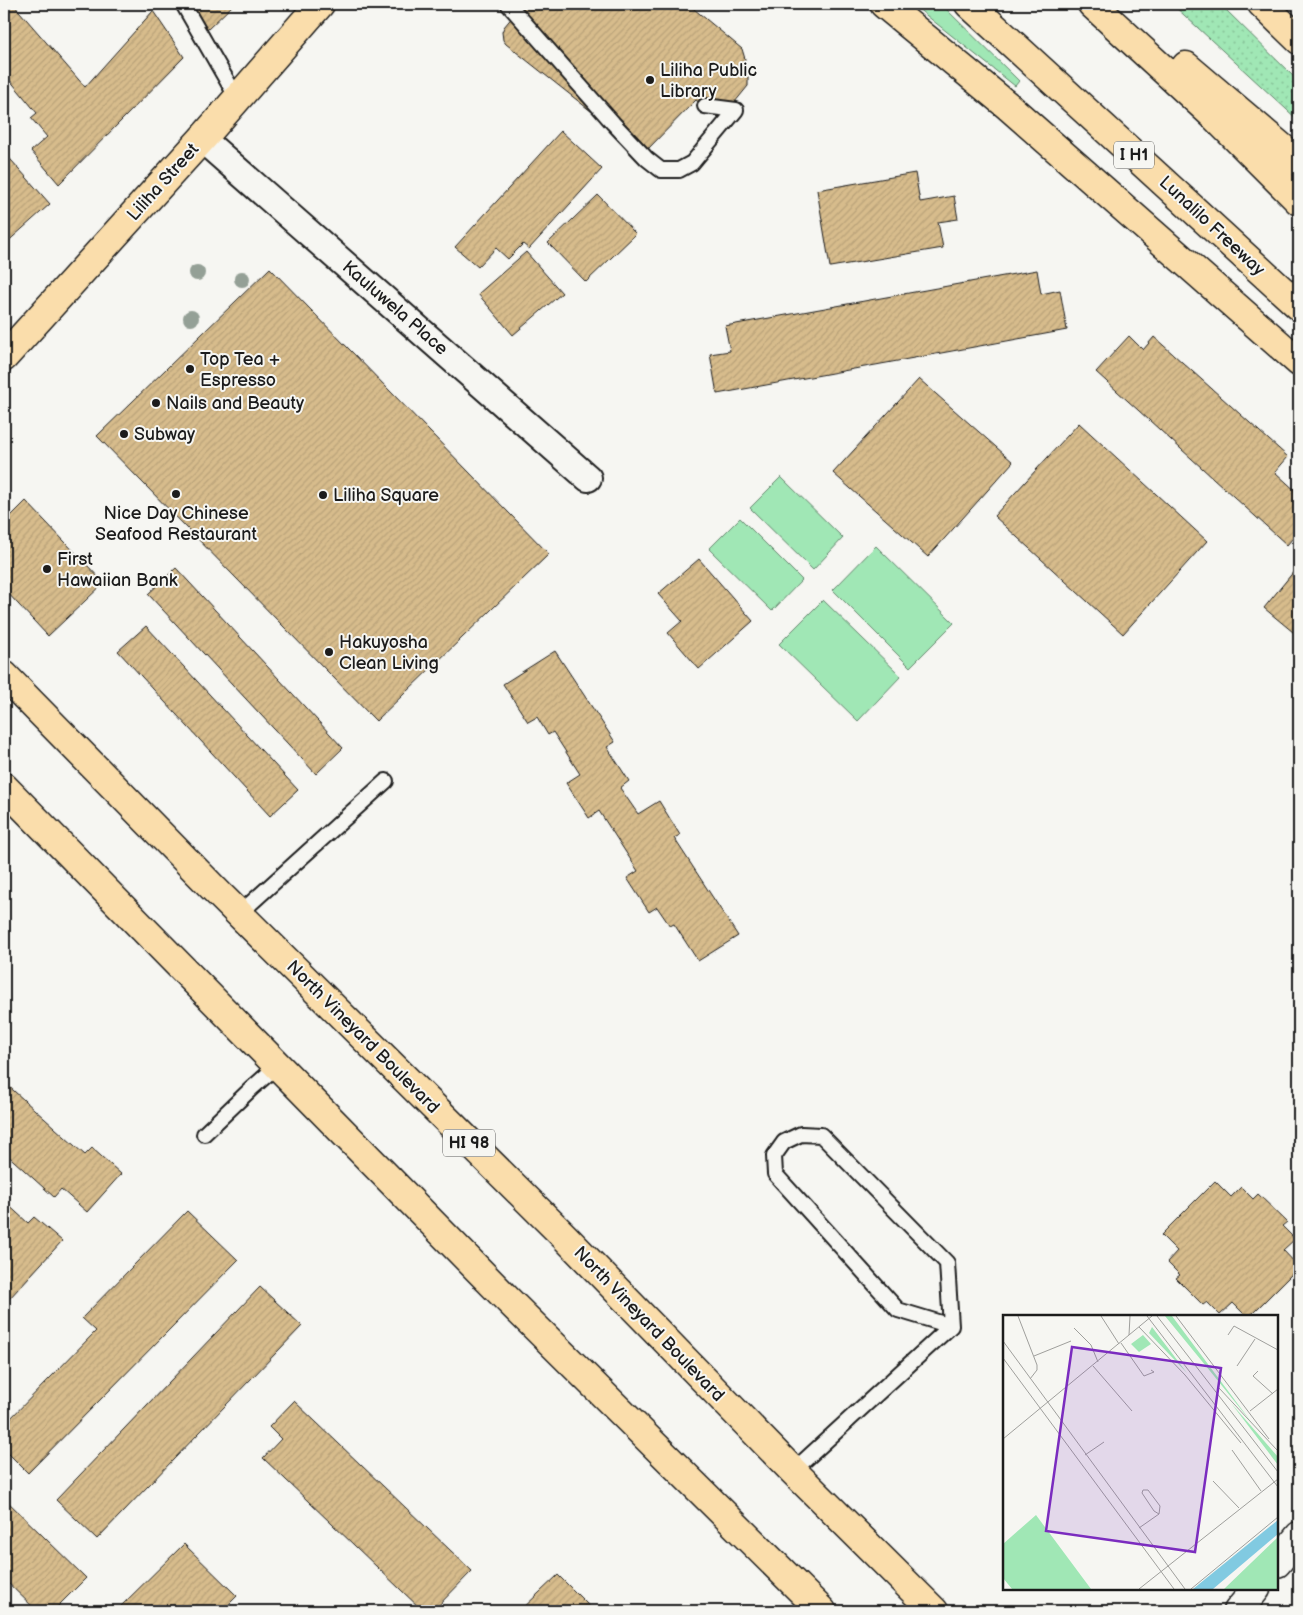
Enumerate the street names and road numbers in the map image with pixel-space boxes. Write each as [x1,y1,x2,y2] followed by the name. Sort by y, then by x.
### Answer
[123,139,204,225] street label: Liliha Street
[1114,142,1154,168] road number: I H1
[1155,172,1270,281] street label: Lunalilo Freeway
[338,256,452,360] street label: Kauluwela Place
[282,956,444,1118] street label: North Vineyard Boulevard
[443,1130,495,1156] road number: HI 98
[569,1242,729,1406] street label: North Vineyard Boulevard

